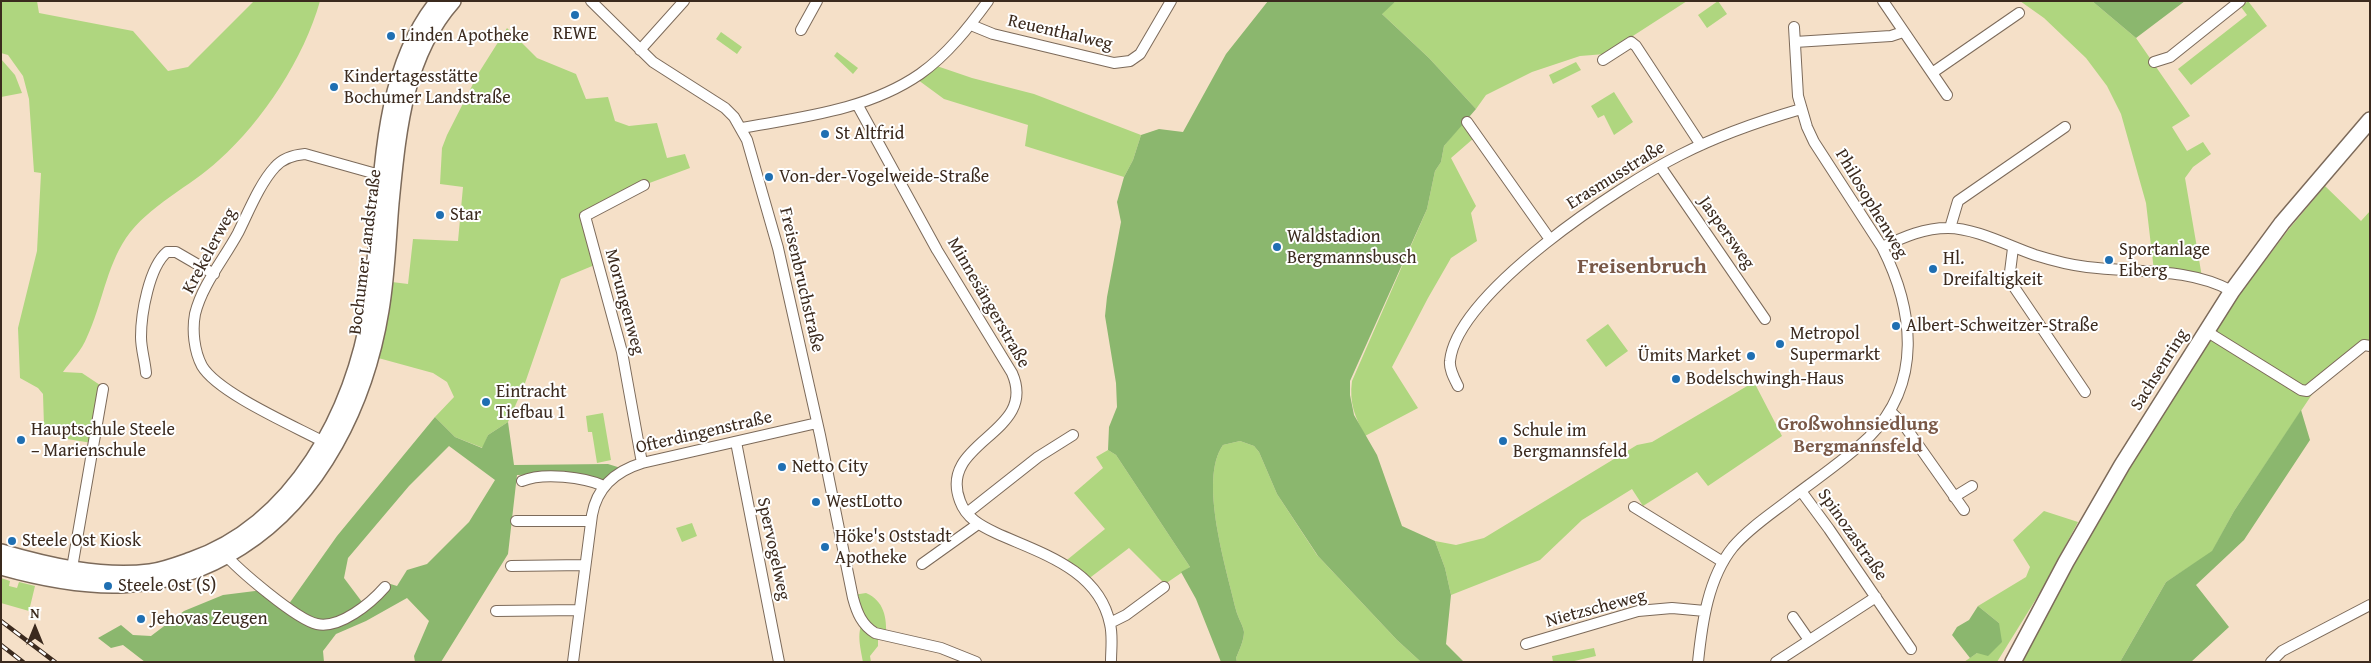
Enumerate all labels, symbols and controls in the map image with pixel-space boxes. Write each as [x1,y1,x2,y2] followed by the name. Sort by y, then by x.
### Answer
[569,9,581,21] marker: REWE
[1005,10,1115,56] street label: Reuenthalweg
[553,23,597,45] place label: REWE
[401,25,529,47] place label: Linden Apotheke
[385,30,397,42] marker: Linden Apotheke
[344,66,511,108] place label: Kindertagesstätte Bochumer Landstraße
[328,81,340,93] marker: Kindertagesstätte Bochumer Landstraße
[835,123,904,145] place label: St Altfrid
[819,128,831,140] marker: St Altfrid
[1563,137,1669,215] street label: Erasmusstraße
[1830,145,1912,263] street label: Philosophenweg
[779,166,989,188] place label: Von-der-Vogelweide-Straße
[345,168,387,336] street label: Bochumer Landstraße
[763,171,775,183] marker: Von-der-Vogelweide-Straße
[1693,192,1759,274] street label: Jaspersweg
[178,204,242,298] street label: Krekelerweg
[450,204,481,226] place label: Star
[774,206,828,354] street label: Freisenbruchstraße
[434,209,446,221] marker: Star
[1287,226,1417,268] place label: Waldstadion Bergmannsbusch
[942,234,1034,372] street label: Minnesängerstraße
[2119,239,2210,282] place label: Sportanlage Eiberg
[1271,241,1283,253] marker: Waldstadion Bergmannsbusch
[600,247,648,357] street label: Morungenweg
[1943,248,2043,290] place label: Hl. Dreifaltigkeit
[1577,254,1707,280] district label: Freisenbruch
[2103,254,2115,266] marker: Sportanlage Eiberg
[1927,263,1939,275] marker: Hl. Dreifaltigkeit
[1906,315,2098,337] place label: Albert-Schweitzer-Straße
[1890,320,1902,332] marker: Albert-Schweitzer-Straße
[1790,323,1880,366] place label: Metropol Supermarkt
[2126,325,2194,415] street label: Sachsenring
[1774,338,1786,350] marker: Metropol Supermarkt
[1638,345,1741,367] place label: Ümits Market
[1745,350,1757,362] marker: Ümits Market
[1686,368,1844,390] place label: Bodelschwingh-Haus
[1670,373,1682,385] marker: Bodelschwingh-Haus
[496,381,567,424] place label: Eintracht Tiefbau 1
[480,396,492,408] marker: Eintracht Tiefbau 1
[634,407,774,459] street label: Ofterdingenstraße
[1778,414,1938,458] district label: Großwohnsiedlung Bergmannsfeld
[31,419,175,462] place label: Hauptschule Steele – Marienschule
[1513,420,1627,462] place label: Schule im Bergmannsfeld
[15,434,27,446] marker: Hauptschule Steele – Marienschule
[1497,435,1509,447] marker: Schule im Bergmannsfeld
[792,456,868,478] place label: Netto City
[776,461,788,473] marker: Netto City
[1812,485,1892,585] street label: Spinozastraße
[826,491,902,513] place label: WestLotto
[752,496,794,602] street label: Spervogelweg
[810,496,822,508] marker: WestLotto
[835,526,951,568] place label: Höke's Oststadt Apotheke
[22,530,141,552] place label: Steele Ost Kiosk
[6,535,18,547] marker: Steele Ost Kiosk
[819,541,831,553] marker: Höke's Oststadt Apotheke
[118,575,216,597] place label: Steele Ost (S)
[102,580,114,592] marker: Steele Ost (S)
[1544,585,1648,633] street label: Nietzscheweg
[10,603,60,653] north arrow
[30,603,40,623] text: N
[151,608,268,630] place label: Jehovas Zeugen
[135,613,147,625] marker: Jehovas Zeugen

